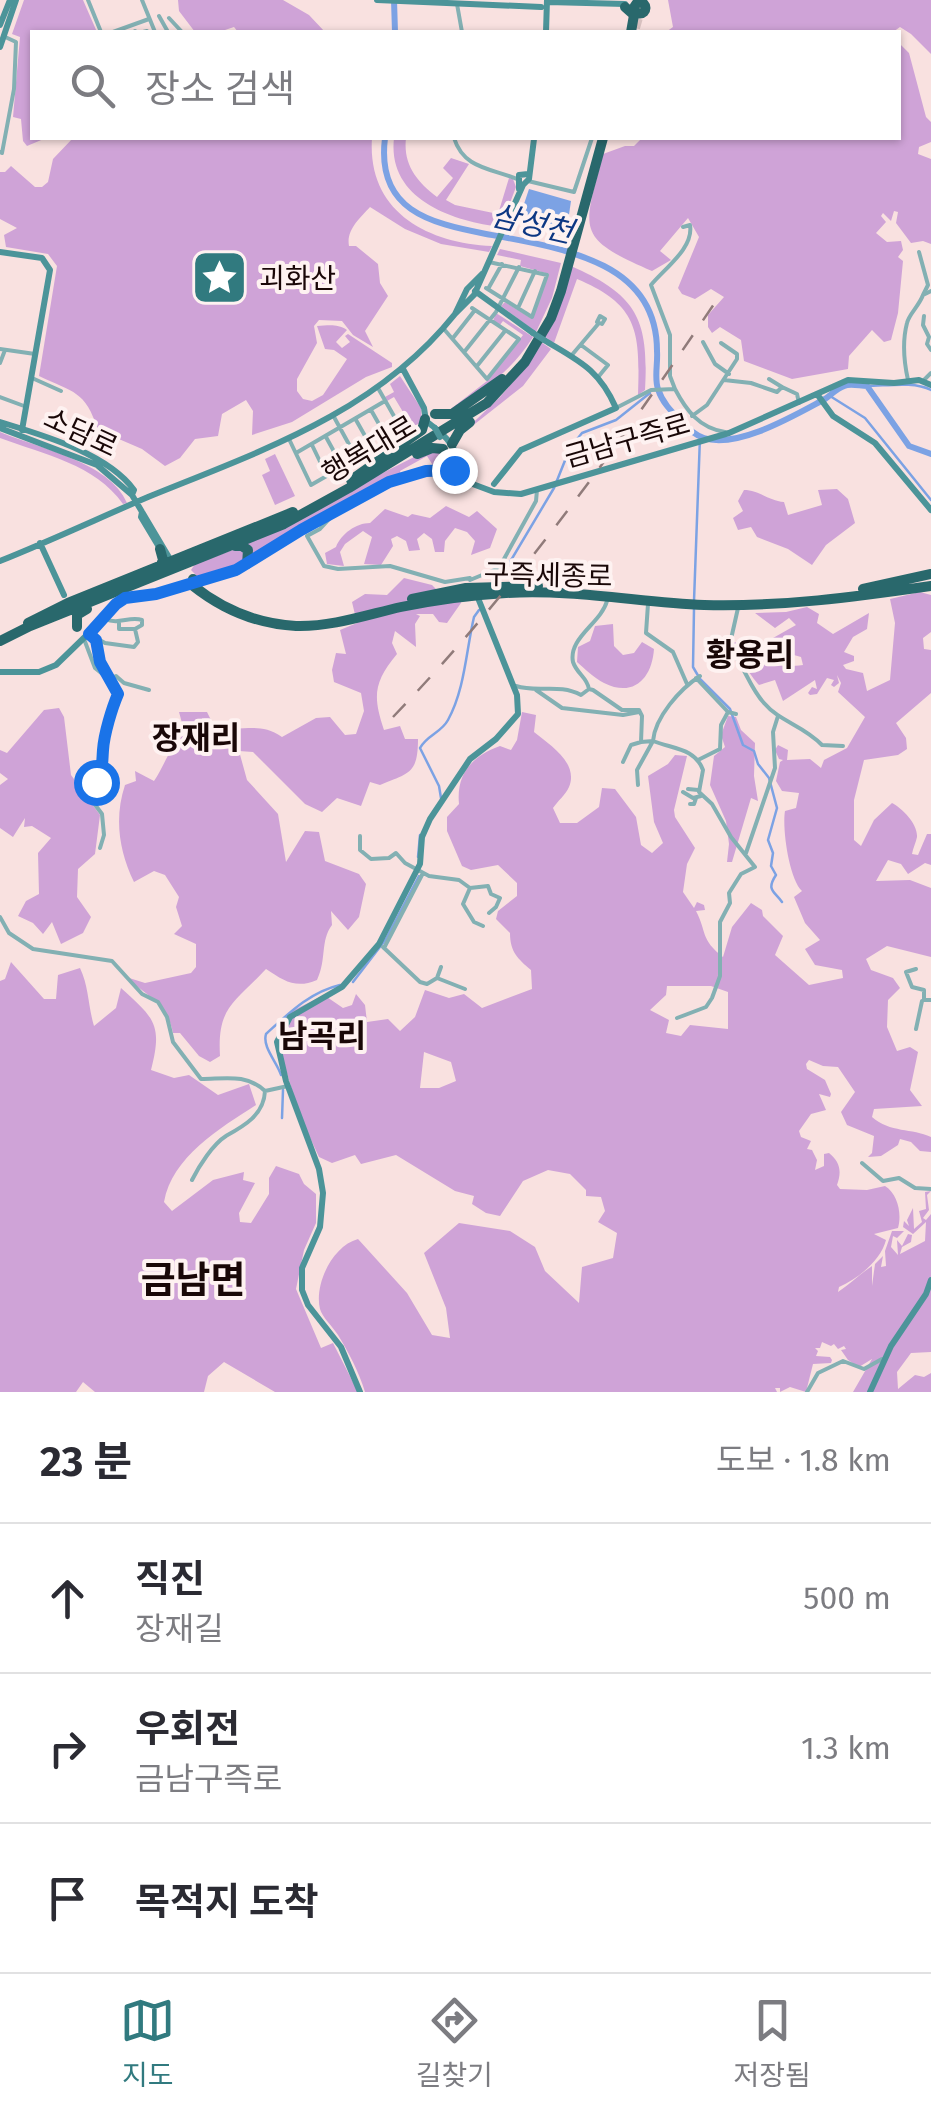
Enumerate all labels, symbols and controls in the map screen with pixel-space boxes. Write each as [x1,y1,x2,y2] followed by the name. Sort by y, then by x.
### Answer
[30,30,901,140] search box
[65,58,120,113] icon: search
[145,66,295,112] text: 장소 검색
[488,197,580,252] water label: 삼성천
[190,248,250,308] place icon: 괴화산
[259,262,336,295] place label: 괴화산
[39,401,123,464] street label: 소담로
[561,407,694,474] street label: 금남구즉로
[317,409,422,490] street label: 행복대로
[432,448,478,494] route end
[483,558,613,593] street label: 구즉세종로
[706,636,794,674] district label: 황용리
[152,719,240,757] district label: 장재리
[74,760,120,806] route start
[278,1017,366,1055] district label: 남곡리
[141,1257,245,1303] district label: 금남면
[40,1437,132,1487] text: 23 분
[716,1441,891,1479] text: 도보 · 1.8 km
[135,1556,205,1602] text: 직진
[40,1571,95,1626] icon: ahead
[803,1579,891,1617] text: 500 m
[135,1610,223,1648] text: 장재길
[135,1706,240,1752] text: 우회전
[40,1721,95,1776] icon: right
[801,1729,891,1767] text: 1.3 km
[135,1760,282,1798] text: 금남구즉로
[40,1871,95,1926] icon: arrive
[135,1879,319,1925] text: 목적지 도착
[120,1993,175,2093] tab: 지도
[416,1993,493,2093] tab: 길찾기
[733,1993,811,2093] tab: 저장됨

